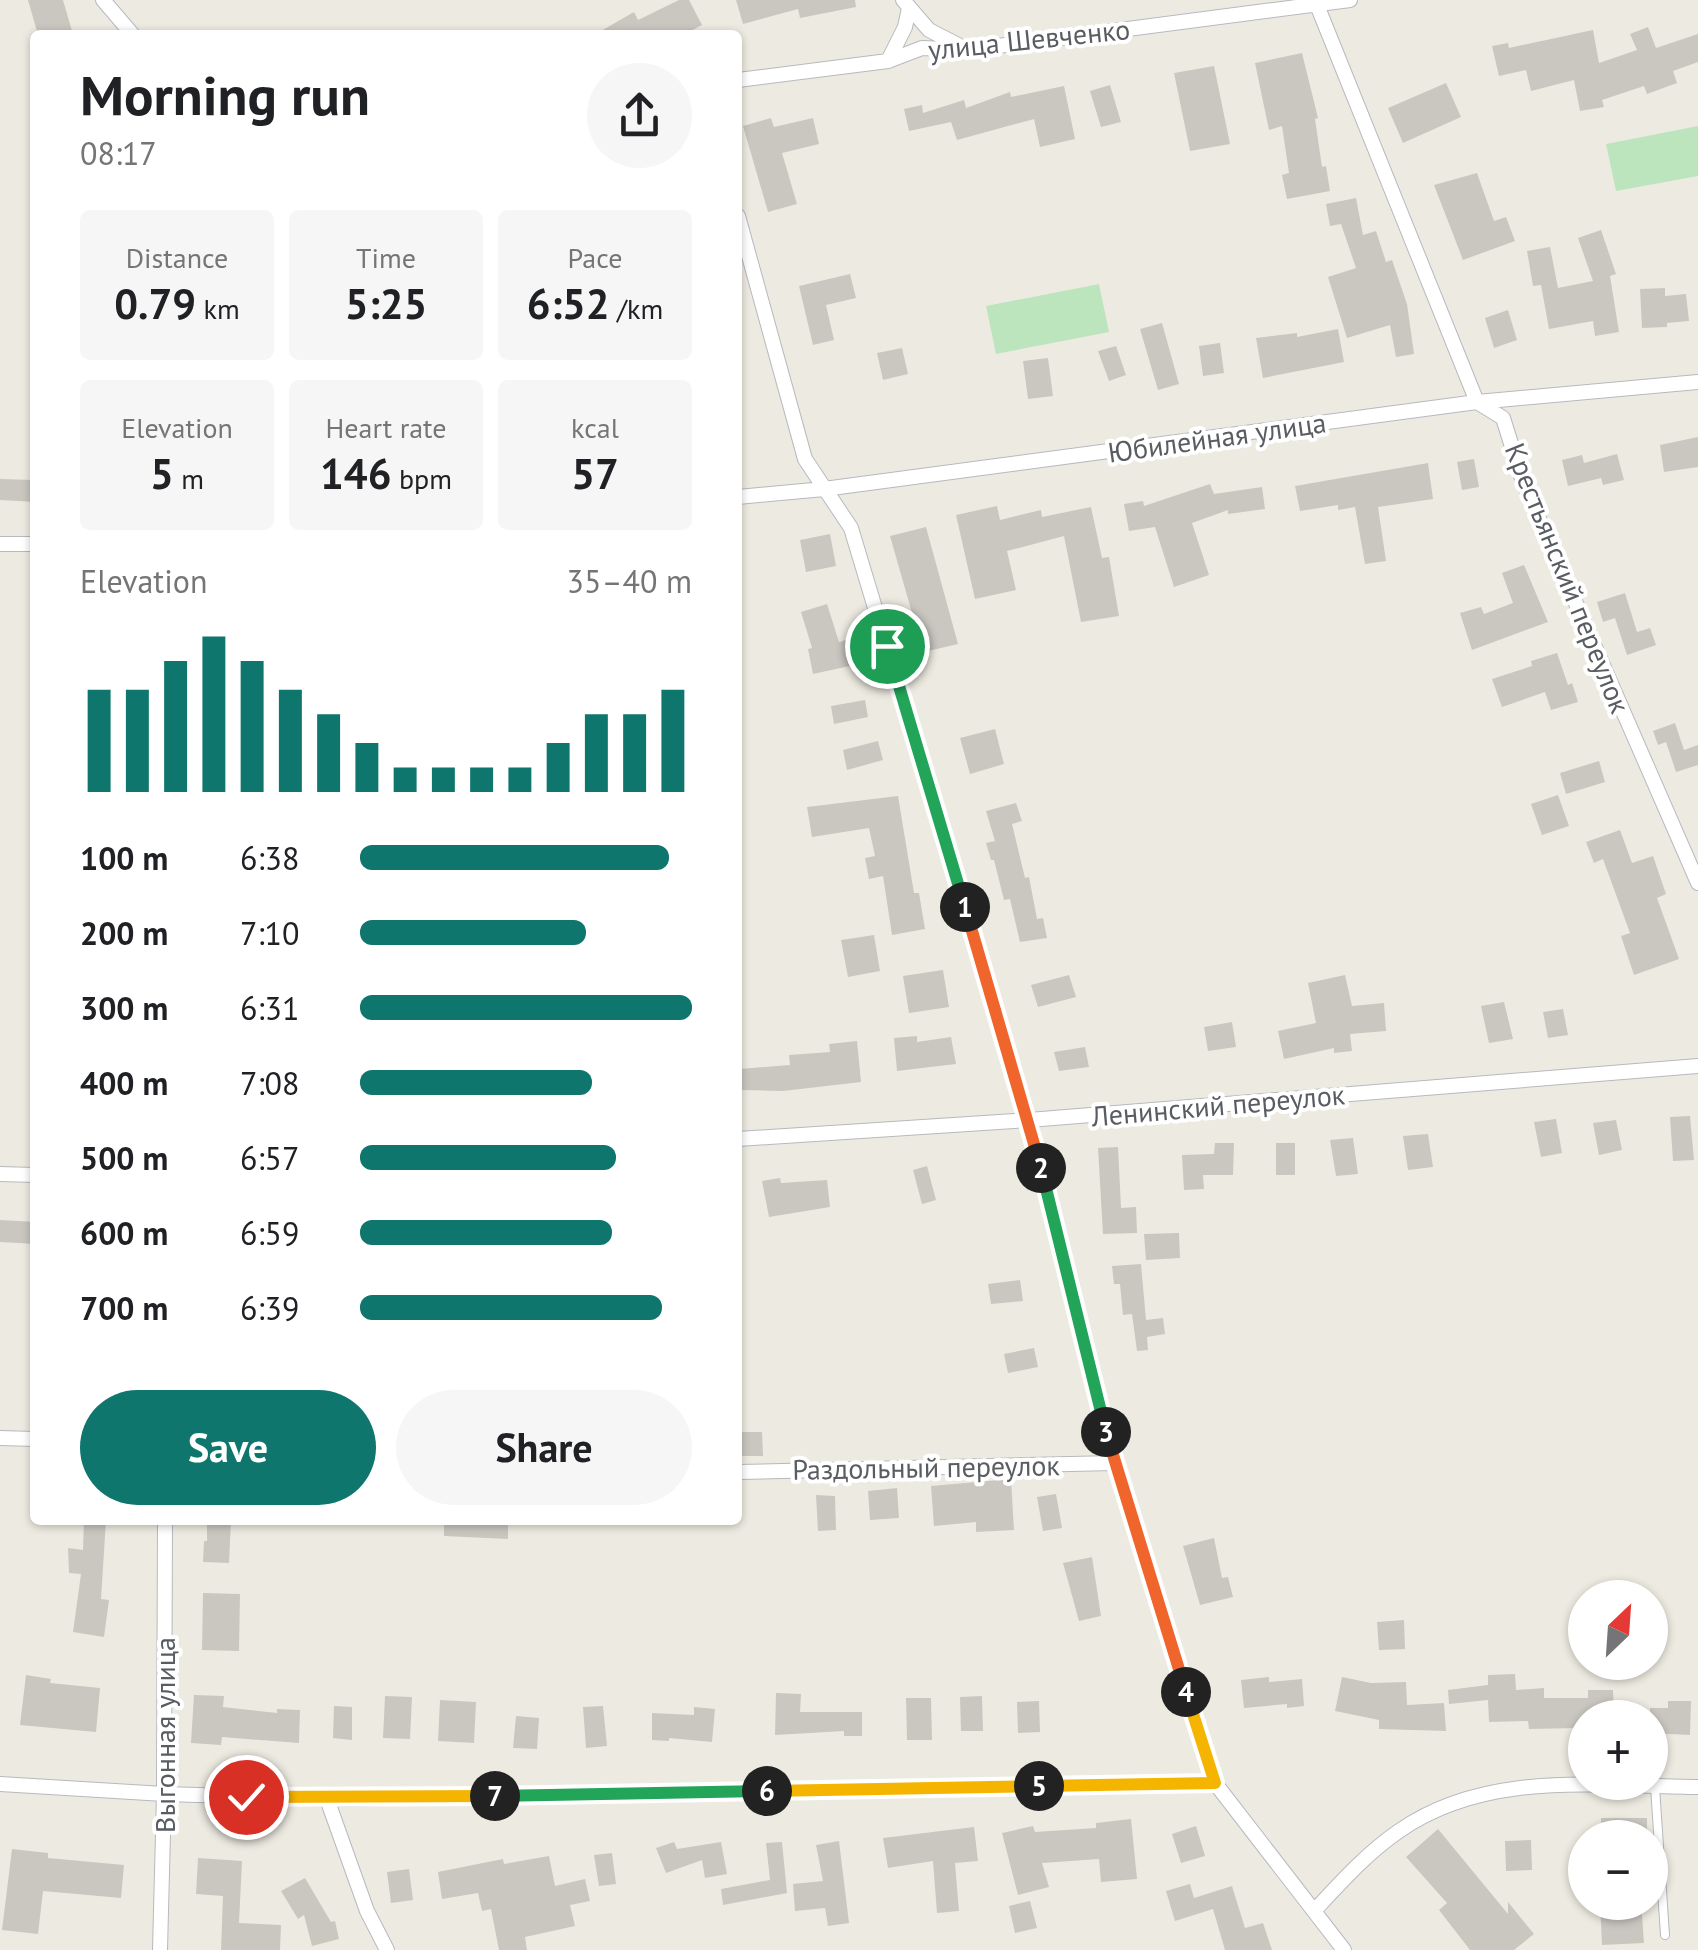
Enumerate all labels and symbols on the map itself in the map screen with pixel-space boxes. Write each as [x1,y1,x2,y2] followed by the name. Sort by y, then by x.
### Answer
[926,10,1132,68] street label: улица Шевченко
[1106,403,1328,471] street label: Юбилейная улица
[1497,437,1639,719] street label: Крестьянский переулок
[845,604,930,689] pin
[940,882,990,932] pin: 1
[1089,1075,1347,1135] street label: Ленинский переулок
[1016,1143,1066,1193] pin: 2
[1081,1407,1131,1457] pin: 3
[792,1446,1061,1488] street label: Раздольный переулок
[1568,1580,1668,1680] north arrow
[146,1637,183,1833] street label: Выгонная улица
[1161,1667,1211,1717] pin: 4
[204,1755,289,1840] pin
[1014,1761,1064,1811] pin: 5
[742,1766,792,1816] pin: 6
[470,1771,520,1821] pin: 7

